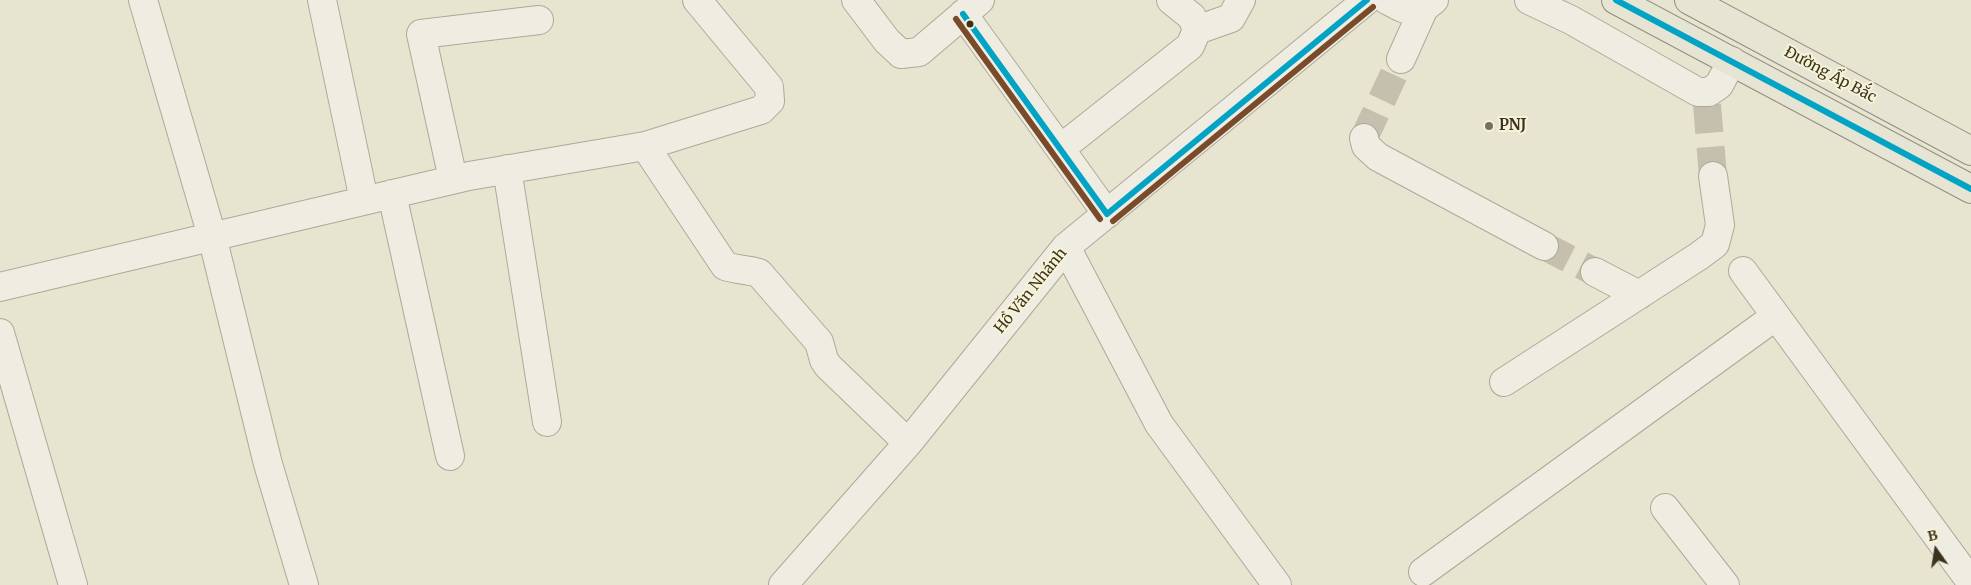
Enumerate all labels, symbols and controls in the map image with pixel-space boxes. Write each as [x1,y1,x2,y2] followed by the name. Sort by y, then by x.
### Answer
[965,19,975,29] unlabelled marker
[1781,43,1879,107] street label: Đường Ấp Bắc
[1499,117,1527,135] place label: PNJ
[1483,120,1495,132] marker: PNJ
[991,245,1071,337] street label: Hồ Văn Nhánh
[1911,525,1961,575] north arrow
[1926,526,1939,545] text: B

